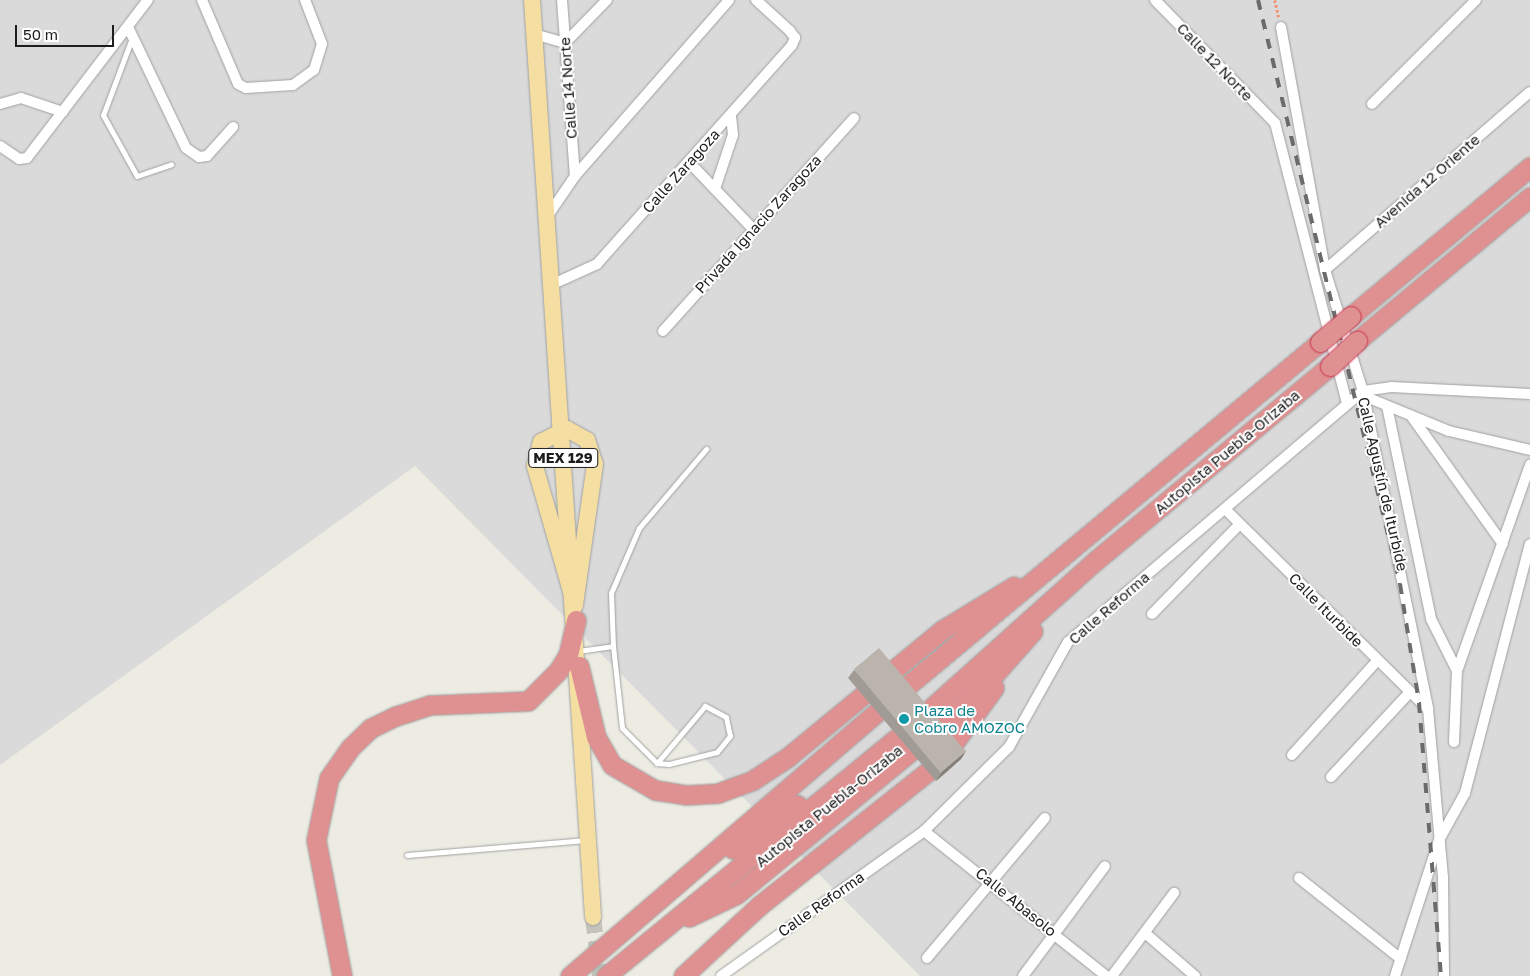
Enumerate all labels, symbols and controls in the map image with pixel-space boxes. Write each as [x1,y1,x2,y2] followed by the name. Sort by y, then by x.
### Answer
[18,15,116,47] scale bar
[1173,19,1257,105] street label: Calle 12 Norte
[23,25,58,43] text: 50 m
[555,36,581,140] street label: Calle 14 Norte
[639,125,723,217] street label: Calle Zaragoza
[1371,130,1483,232] street label: Avenida 12 Oriente
[691,151,825,297] street label: Privada Ignacio Zaragoza
[1151,386,1303,518] street label: Autopista Puebla-Orizaba
[1354,395,1412,573] street label: Calle Agustín de Iturbide
[528,446,598,469] road number: MEX 129
[1065,568,1153,648] street label: Calle Reforma
[1285,569,1367,651] street label: Calle Iturbide
[914,701,1025,736] place label: Plaza de Cobro AMOZOC
[898,713,910,725] marker: Plaza de Cobro AMOZOC
[752,741,906,871] street label: Autopista Puebla-Orizaba
[972,864,1060,940] street label: Calle Abasolo
[774,868,868,940] street label: Calle Reforma

